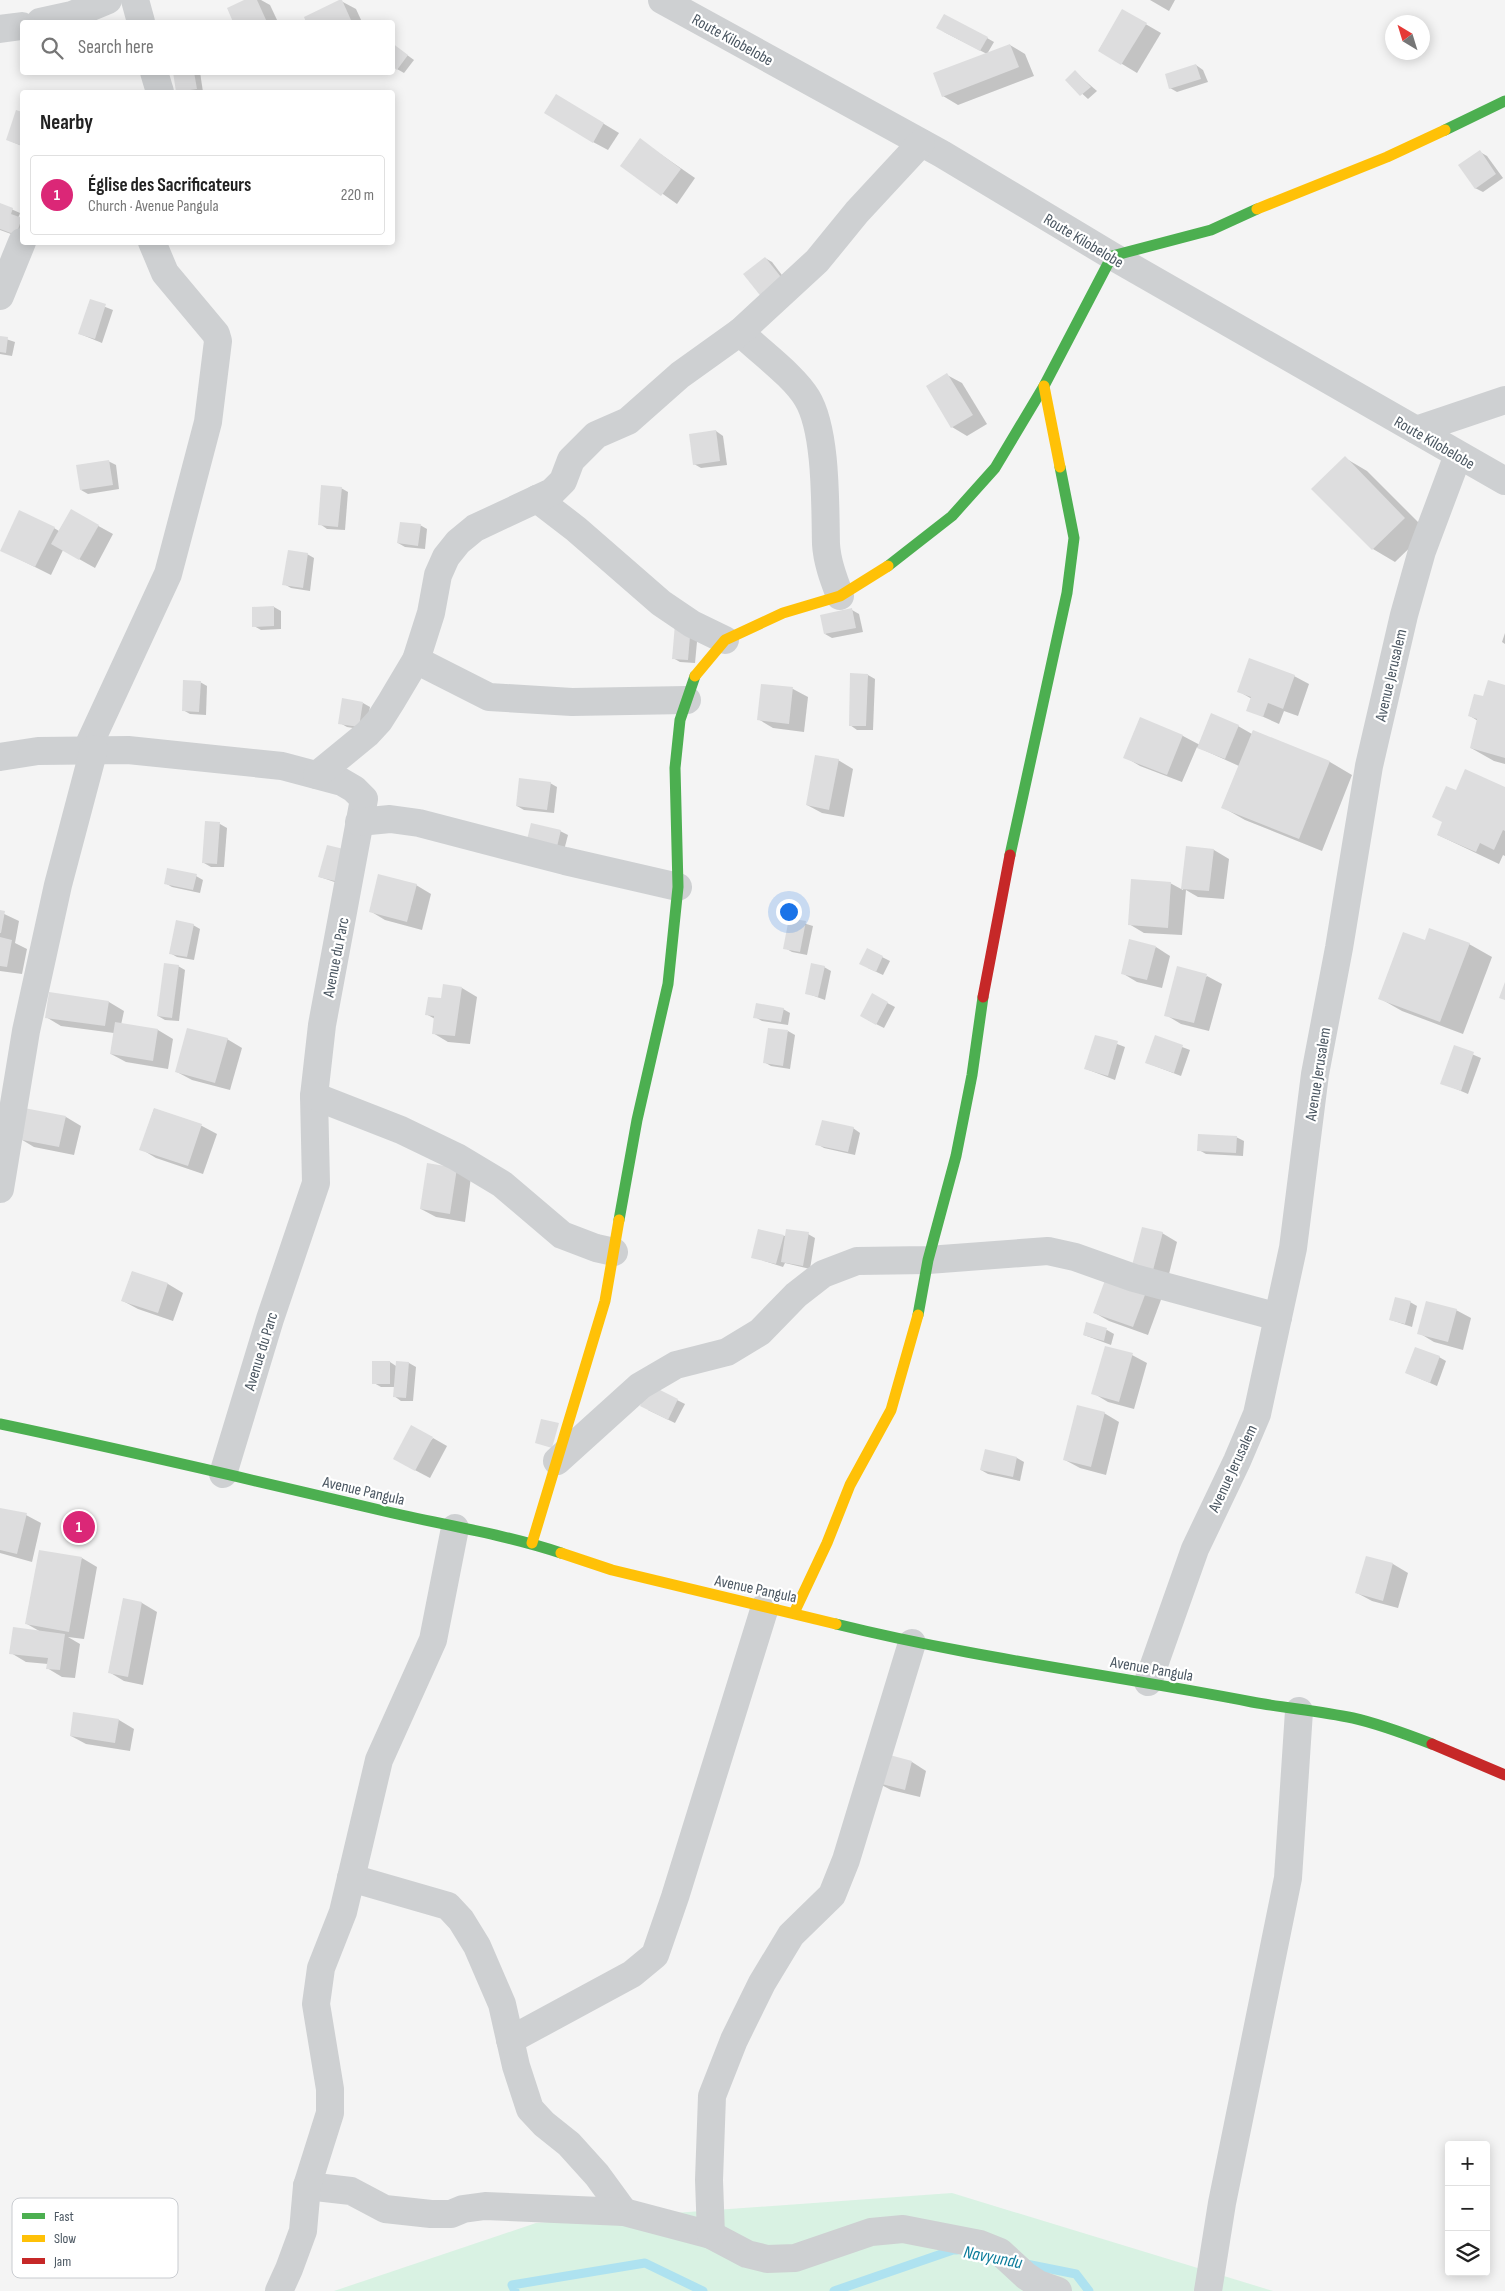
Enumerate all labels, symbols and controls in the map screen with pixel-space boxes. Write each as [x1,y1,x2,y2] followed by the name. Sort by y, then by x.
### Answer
[688,10,776,70] street label: Route Kilobelobe
[1385,15,1430,60] north arrow
[20,20,395,75] search box
[38,34,66,62] icon: search
[78,36,154,59] text: Search here
[40,110,93,135] text: Nearby
[88,174,251,197] text: Église des Sacrificateurs
[54,186,60,205] text: 1
[341,186,374,205] text: 220 m
[88,197,219,216] text: Church · Avenue Pangula
[1040,210,1127,273] street label: Route Kilobelobe
[1391,413,1478,474] street label: Route Kilobelobe
[1371,627,1411,724] street label: Avenue Jerusalem
[776,899,802,925] your location
[319,916,354,1000] street label: Avenue du Parc
[1302,1026,1335,1123] street label: Avenue Jerusalem
[240,1310,282,1394] street label: Avenue du Parc
[1204,1422,1262,1516] street label: Avenue Jerusalem
[320,1473,406,1510] street label: Avenue Pangula
[63,1508,95,1546] pin: 1
[712,1571,798,1607] street label: Avenue Pangula
[1108,1653,1194,1686] street label: Avenue Pangula
[1445,2141,1490,2276] map controls
[1445,2141,1490,2186] button: +
[1445,2186,1490,2231] button: −
[12,2198,178,2278] legend
[54,2208,74,2225] text: Fast
[54,2230,76,2247] text: Slow
[1445,2231,1490,2276] button: layers
[962,2242,1025,2274] water label: Navyundu
[53,2253,71,2270] text: Jam

